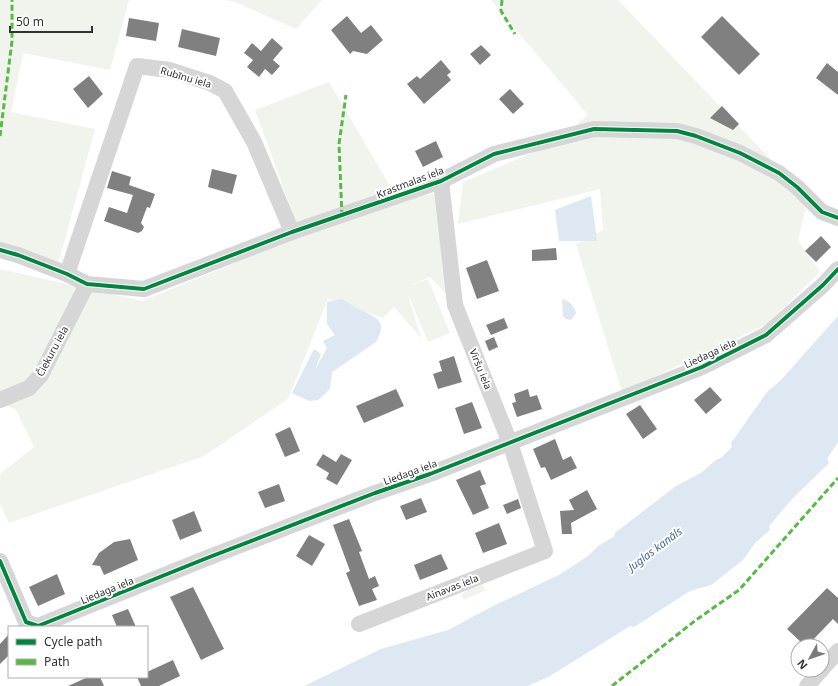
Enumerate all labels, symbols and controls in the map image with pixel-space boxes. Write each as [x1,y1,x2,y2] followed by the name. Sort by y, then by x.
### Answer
[10,8,92,34] scale bar
[16,13,44,30] text: 50 m
[159,63,213,91] street label: Rubīnu iela
[374,163,446,201] street label: Krastmalas iela
[33,323,71,379] street label: Čiekuru iela
[682,335,738,371] street label: Liedaga iela
[467,347,495,391] street label: Viršu iela
[381,456,439,488] street label: Liedaga iela
[623,523,685,575] water label: Juglas kanāls
[424,571,480,603] street label: Ainavas iela
[78,573,136,607] street label: Liedaga iela
[8,626,148,678] legend
[44,633,102,650] text: Cycle path
[790,638,830,678] north arrow
[44,653,70,670] text: Path
[793,656,811,673] text: N

